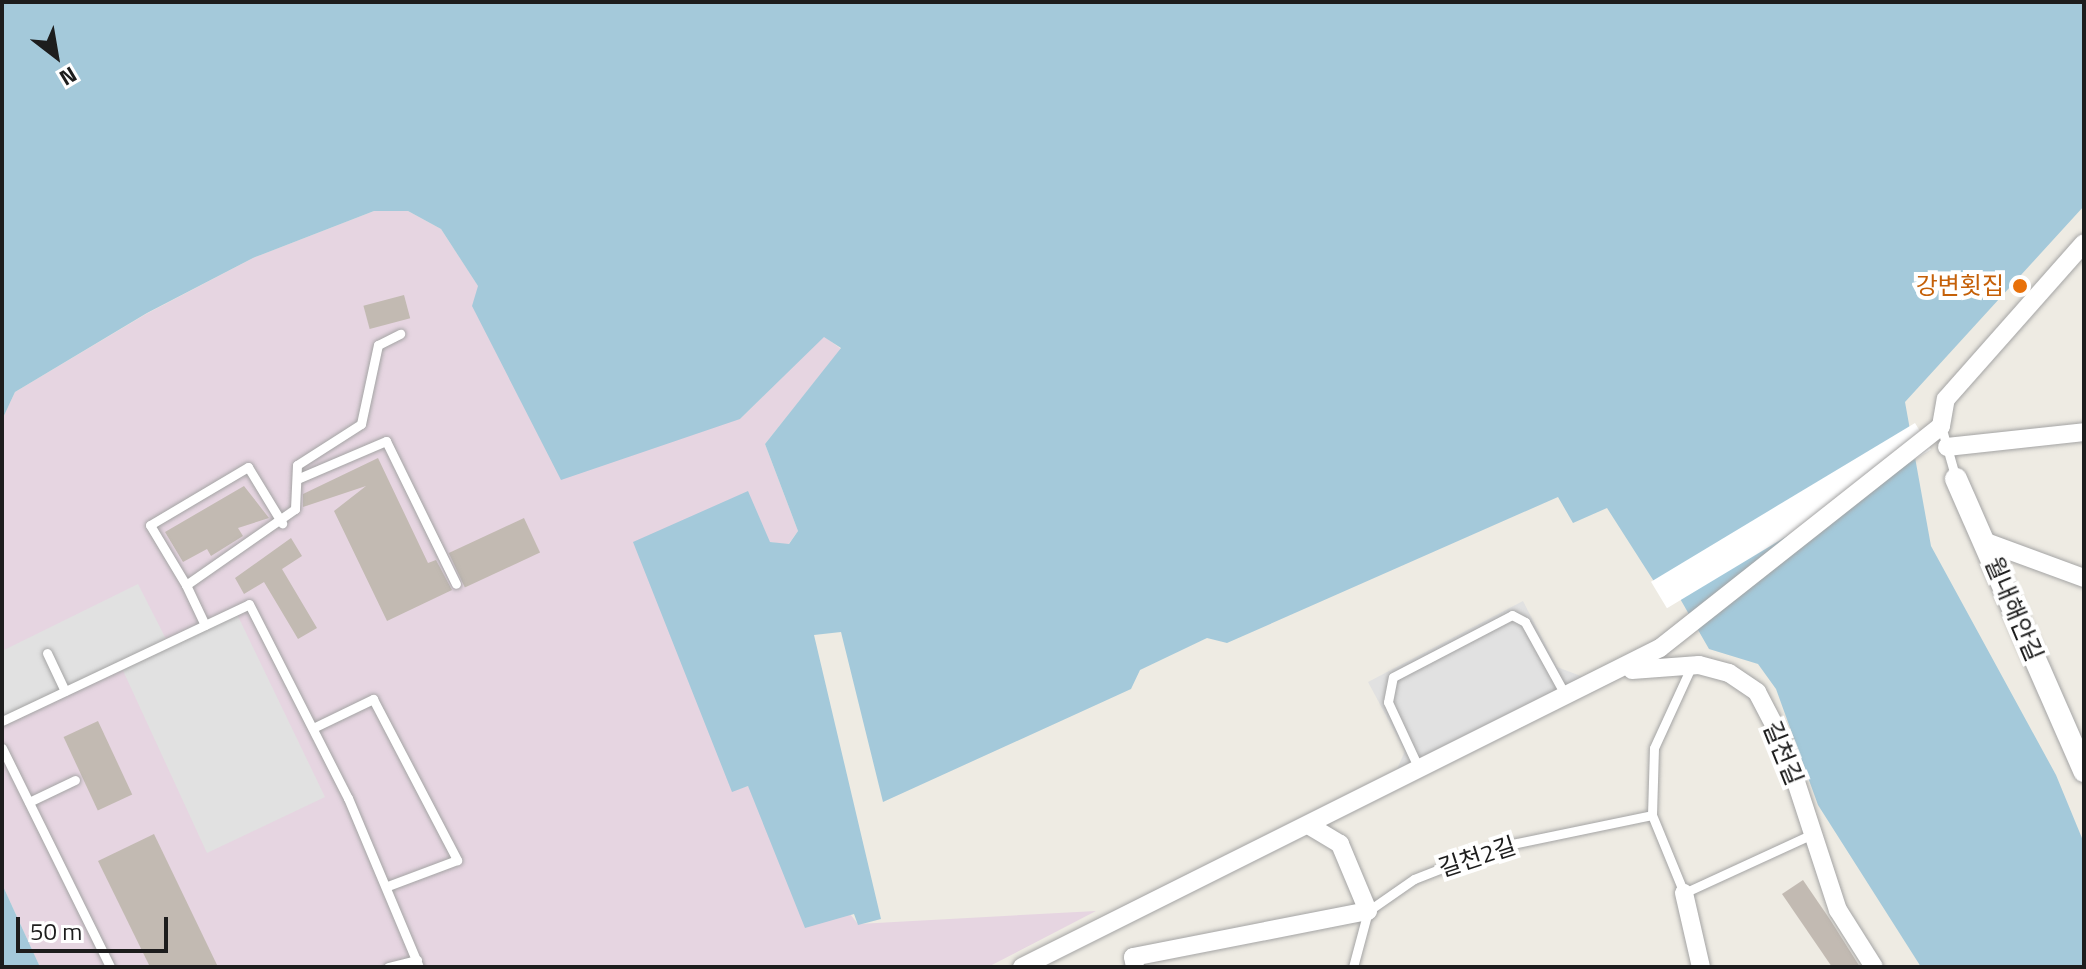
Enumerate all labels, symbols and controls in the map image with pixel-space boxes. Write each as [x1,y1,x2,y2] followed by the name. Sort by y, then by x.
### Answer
[16,16,96,96] north arrow
[53,58,84,95] text: N
[1916,272,2004,300] place label: 강변횟집
[2011,277,2029,295] marker: 강변횟집
[1979,553,2049,665] street label: 월내해안길
[1757,717,1809,789] street label: 길천길
[1435,831,1519,883] street label: 길천2길
[20,901,172,951] scale bar
[30,913,82,949] text: 50 m

